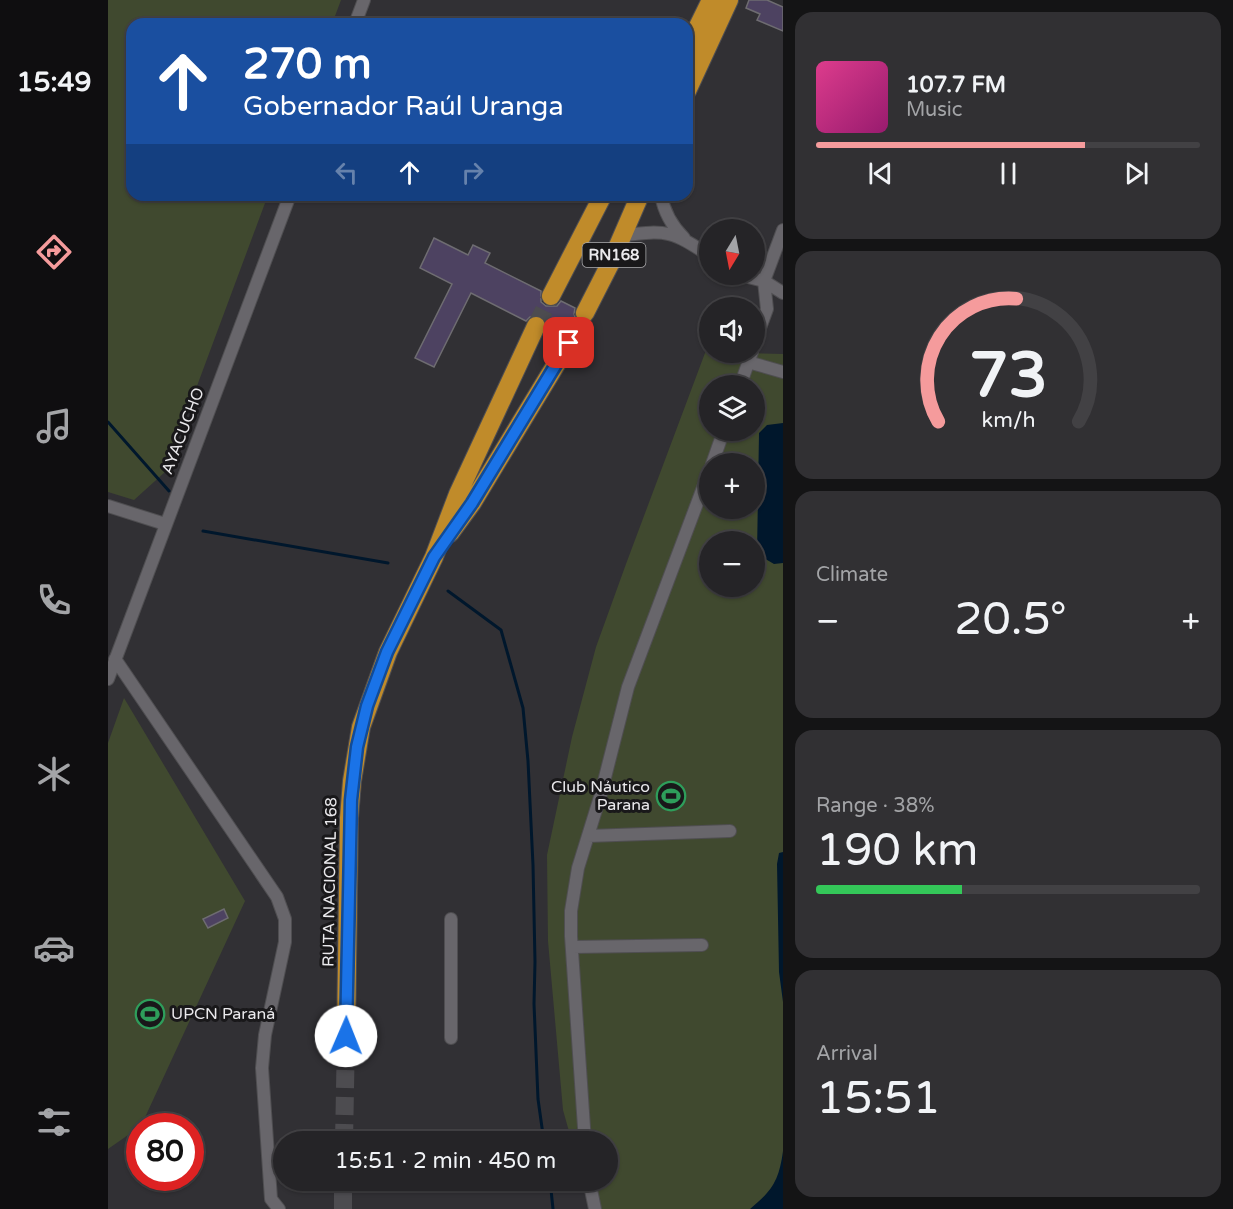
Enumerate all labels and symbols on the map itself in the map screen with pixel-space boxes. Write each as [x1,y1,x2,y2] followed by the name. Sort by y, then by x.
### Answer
[699,219,765,285] north arrow
[582,243,646,267] road number: RN168
[543,317,594,368] pin
[157,385,209,477] street label: AYACUCHO
[551,777,650,815] place label: Club Náutico Parana
[655,780,687,812] sports icon: Club Náutico Parana
[319,797,341,967] street label: RUTA NACIONAL 168
[134,998,166,1030] sports icon: UPCN Paraná
[171,1004,275,1024] place label: UPCN Paraná
[314,1004,378,1068] position arrow
[126,1113,204,1191] speed limit sign: 80

